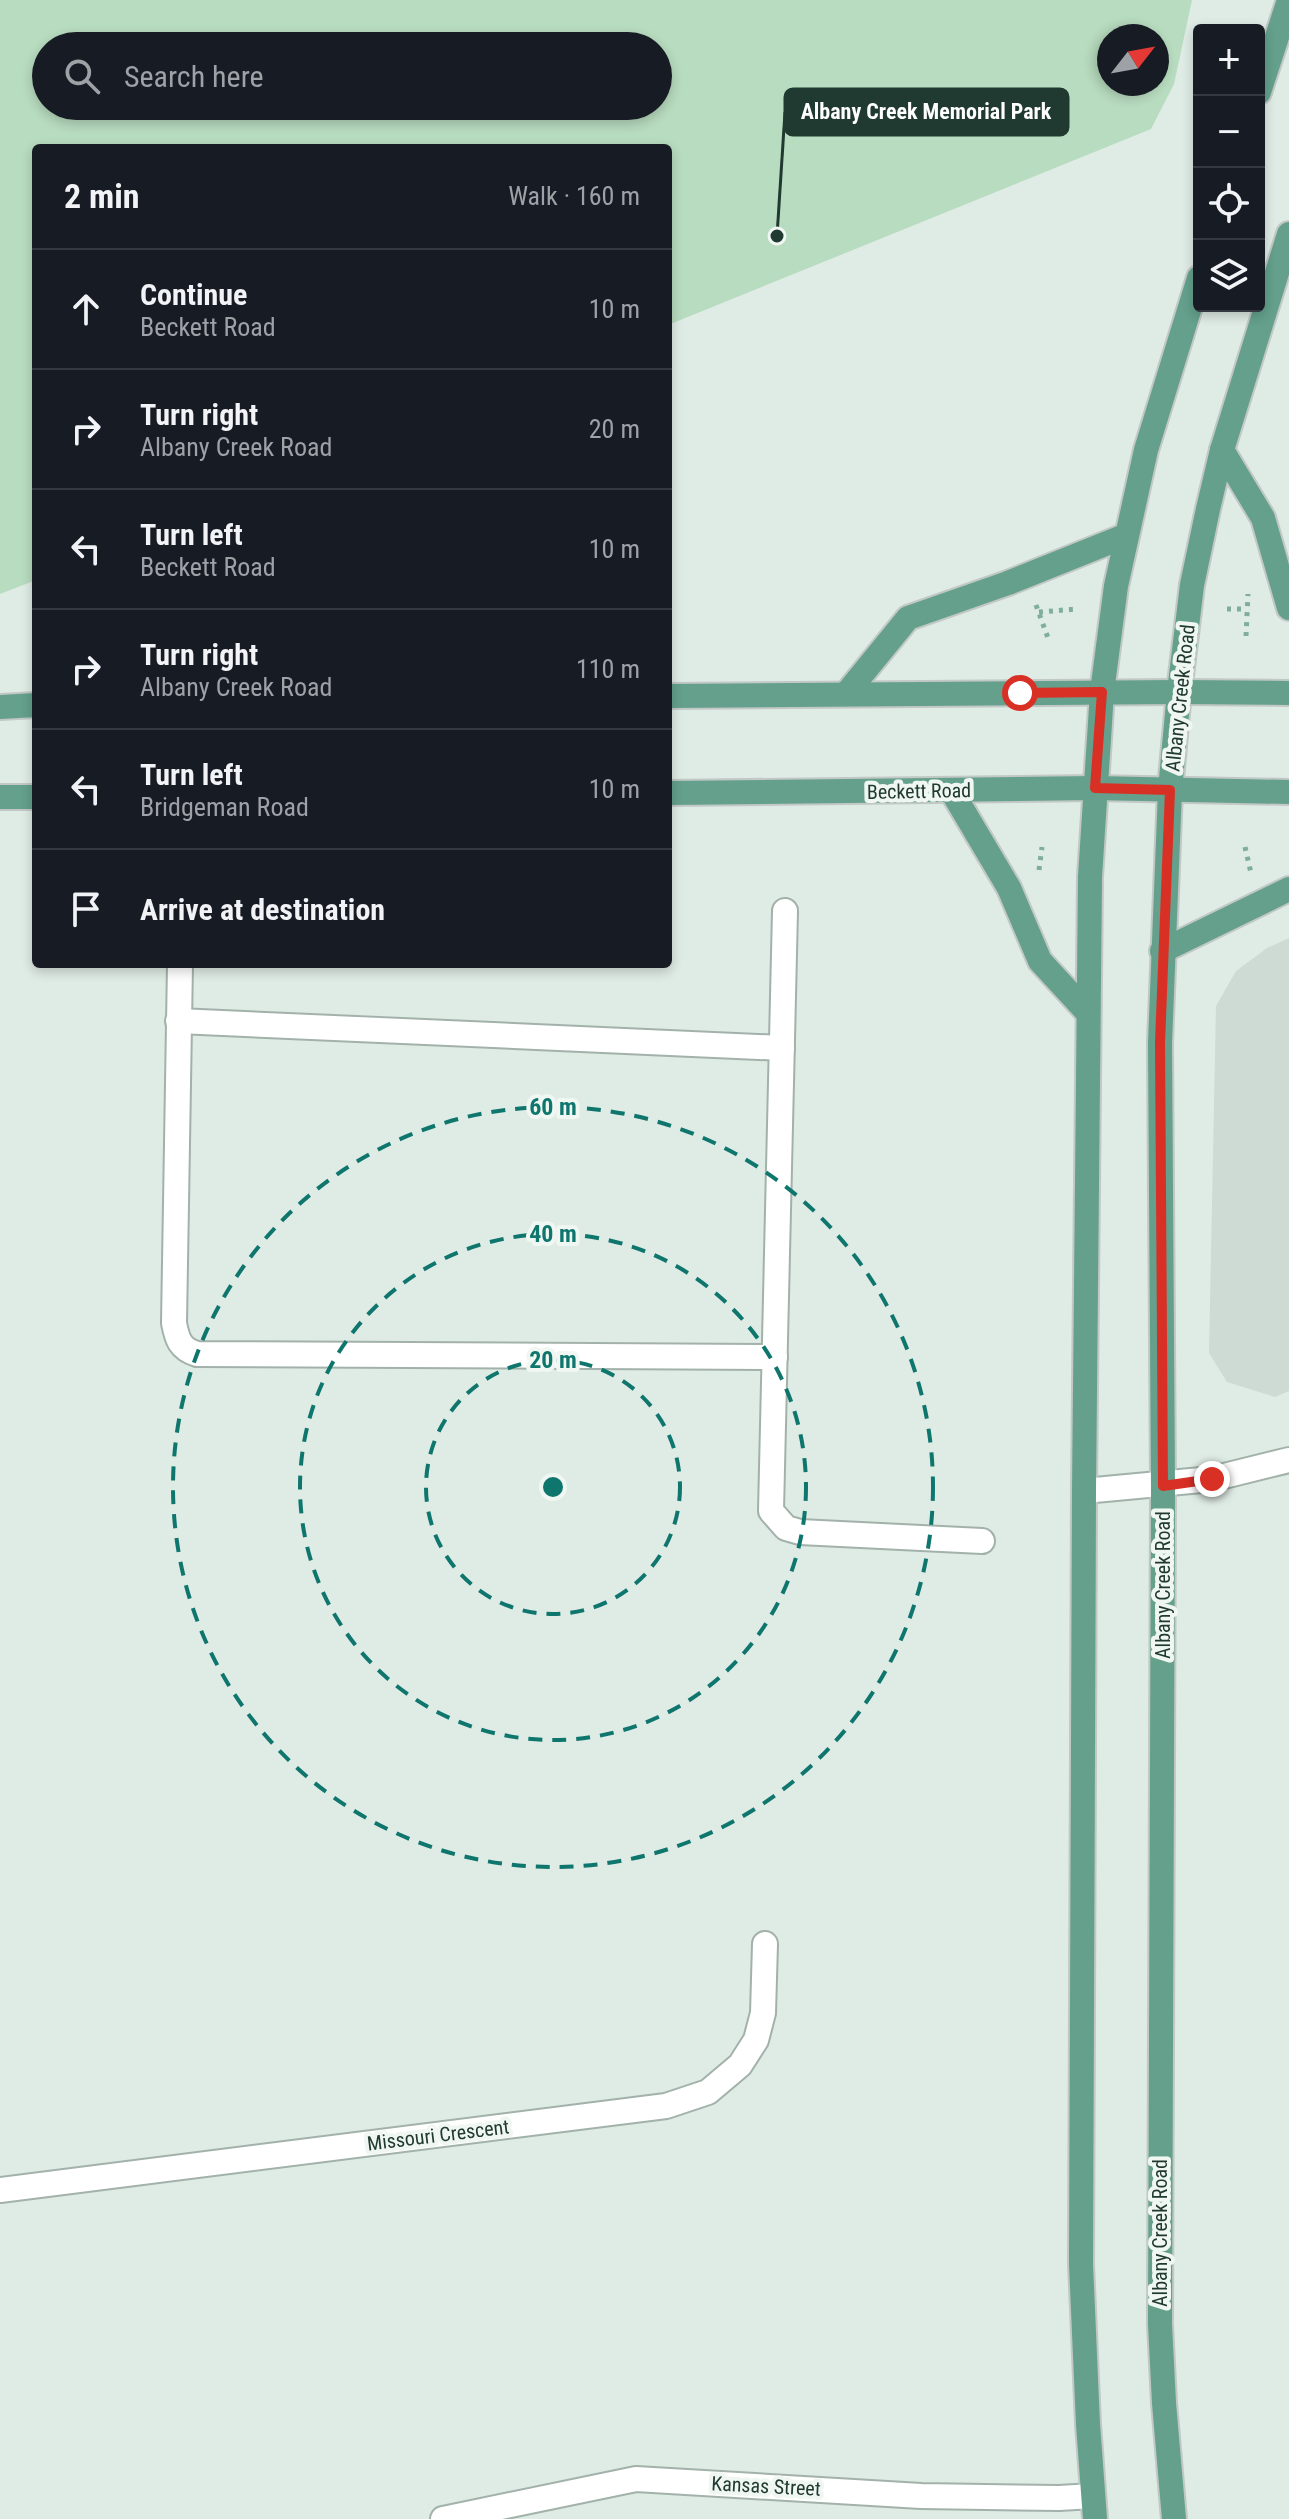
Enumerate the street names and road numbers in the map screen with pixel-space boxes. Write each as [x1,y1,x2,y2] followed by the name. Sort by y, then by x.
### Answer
[1160,623,1200,773] street label: Albany Creek Road
[867,778,971,804] street label: Beckett Road
[1151,1511,1175,1659] street label: Albany Creek Road
[366,2114,510,2156] street label: Missouri Crescent
[1148,2159,1172,2307] street label: Albany Creek Road
[711,2471,821,2501] street label: Kansas Street

